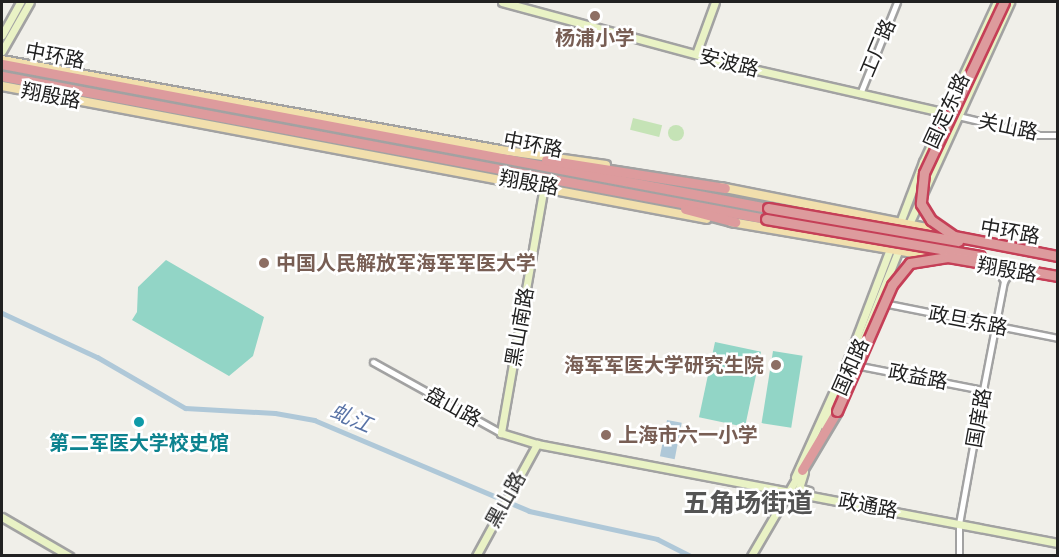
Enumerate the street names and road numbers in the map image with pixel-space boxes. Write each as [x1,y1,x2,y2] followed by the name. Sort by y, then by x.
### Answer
[855,16,901,80] street label: 工厂路
[23,38,87,74] street label: 中环路
[697,44,761,82] street label: 安波路
[919,70,975,152] street label: 国定东路
[19,78,83,114] street label: 翔殷路
[976,109,1040,145] street label: 关山路
[501,127,565,163] street label: 中环路
[497,166,561,200] street label: 翔殷路
[978,215,1042,249] street label: 中环路
[975,253,1039,287] street label: 翔殷路
[501,286,539,368] street label: 黑山南路
[926,302,1010,340] street label: 政旦东路
[828,335,874,399] street label: 国和路
[886,359,950,395] street label: 政益路
[421,382,485,432] street label: 盘山路
[962,386,996,450] street label: 国庠路
[481,468,531,532] street label: 黑山路
[836,488,900,524] street label: 政通路

